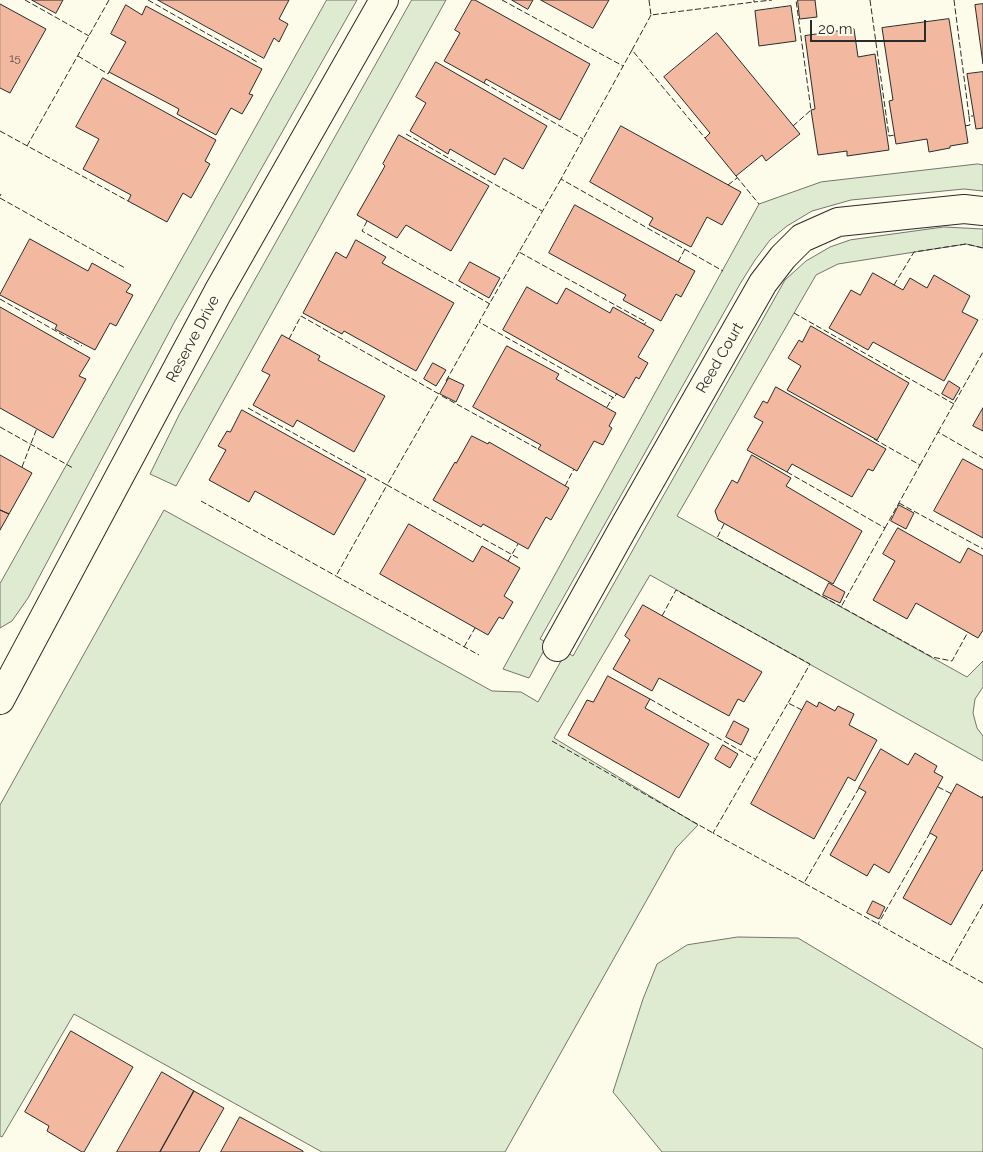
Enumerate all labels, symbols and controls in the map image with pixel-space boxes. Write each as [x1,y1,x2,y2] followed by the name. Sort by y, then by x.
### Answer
[813,10,929,42] scale bar
[818,20,853,38] text: 20 m
[9,51,21,65] house number: 15
[163,292,223,386] street label: Reserve Drive
[693,319,747,397] street label: Reed Court

